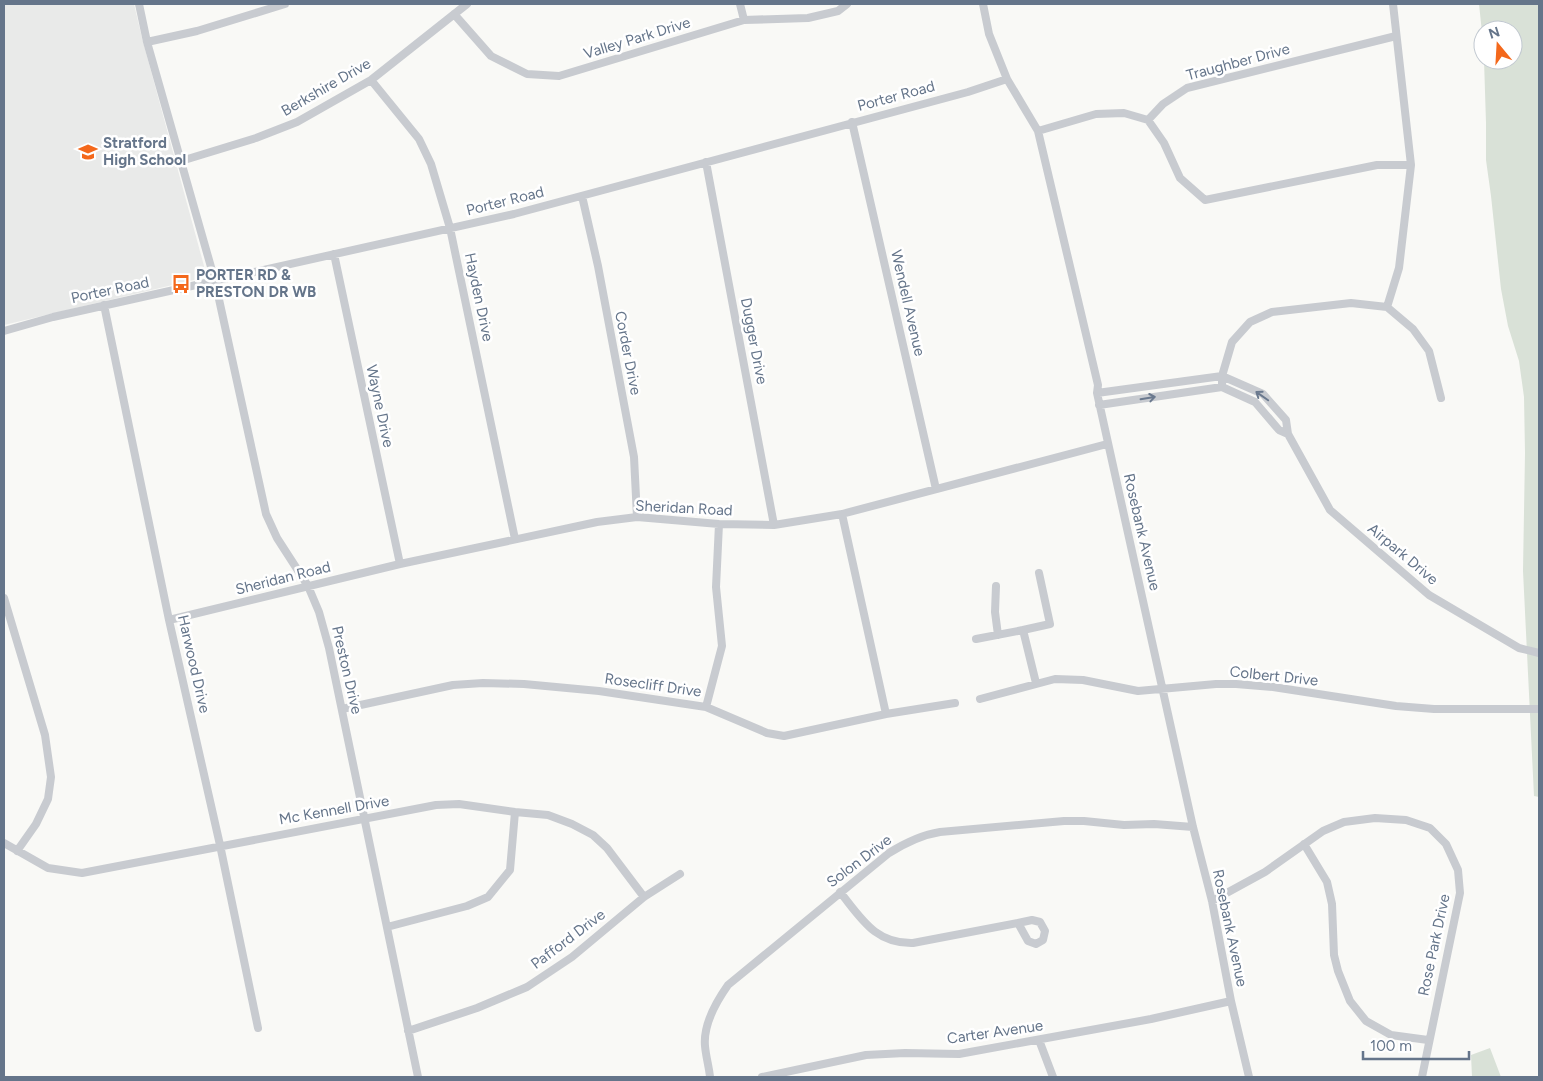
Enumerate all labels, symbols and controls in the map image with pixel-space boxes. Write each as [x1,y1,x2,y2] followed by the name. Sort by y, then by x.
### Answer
[582,13,692,63] street label: Valley Park Drive
[1473,20,1523,70] north arrow
[1486,23,1502,43] text: N
[1184,40,1292,84] street label: Traughber Drive
[278,54,374,120] street label: Berkshire Drive
[855,77,937,115] street label: Porter Road
[103,134,186,169] place label: Stratford High School
[77,141,99,163] school or university icon: Stratford High School
[464,183,546,219] street label: Porter Road
[887,248,929,358] street label: Wendell Avenue
[461,251,497,343] street label: Hayden Drive
[196,266,316,301] place label: PORTER RD & PRESTON DR WB
[69,273,151,307] street label: Porter Road
[170,273,192,295] bus stop icon: PORTER RD & PRESTON DR WB
[737,296,771,386] street label: Dugger Drive
[611,310,645,396] street label: Corder Drive
[362,363,398,449] street label: Wayne Drive
[1255,391,1269,401] one-way arrow
[1139,393,1155,403] one-way arrow
[1120,472,1164,592] street label: Rosebank Avenue
[635,496,733,520] street label: Sheridan Road
[1364,519,1442,589] street label: Airpark Drive
[234,557,332,599] street label: Sheridan Road
[174,613,214,715] street label: Harwood Drive
[328,624,366,716] street label: Preston Drive
[1229,662,1319,690] street label: Colbert Drive
[603,669,703,701] street label: Rosecliff Drive
[277,791,391,829] street label: Mc Kennell Drive
[823,831,895,891] street label: Solon Drive
[1209,868,1251,988] street label: Rosebank Avenue
[1414,892,1454,998] street label: Rose Park Drive
[527,905,609,973] street label: Pafford Drive
[946,1016,1044,1048] street label: Carter Avenue
[1363,1028,1469,1060] scale bar
[1370,1037,1412,1055] text: 100 m

